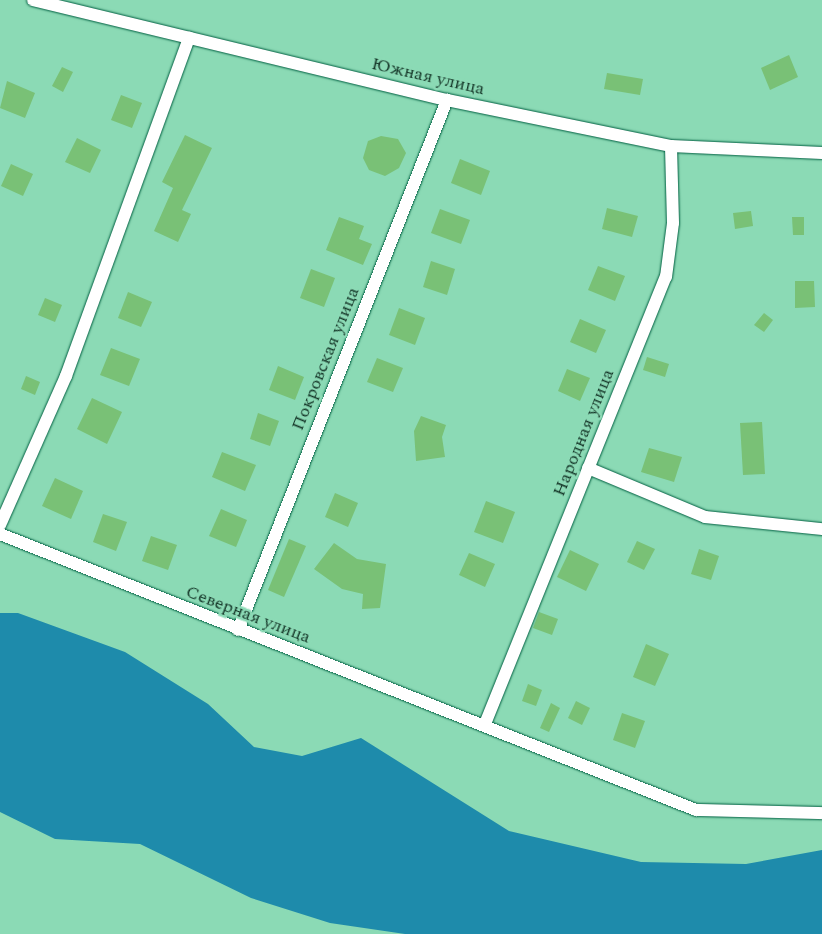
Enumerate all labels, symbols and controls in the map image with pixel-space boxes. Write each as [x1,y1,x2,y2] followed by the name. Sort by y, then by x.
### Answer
[369,54,487,100] street label: Южная улица
[287,284,365,434] street label: Покровская улица
[549,366,619,500] street label: Народная улица
[183,581,313,649] street label: Северная улица

